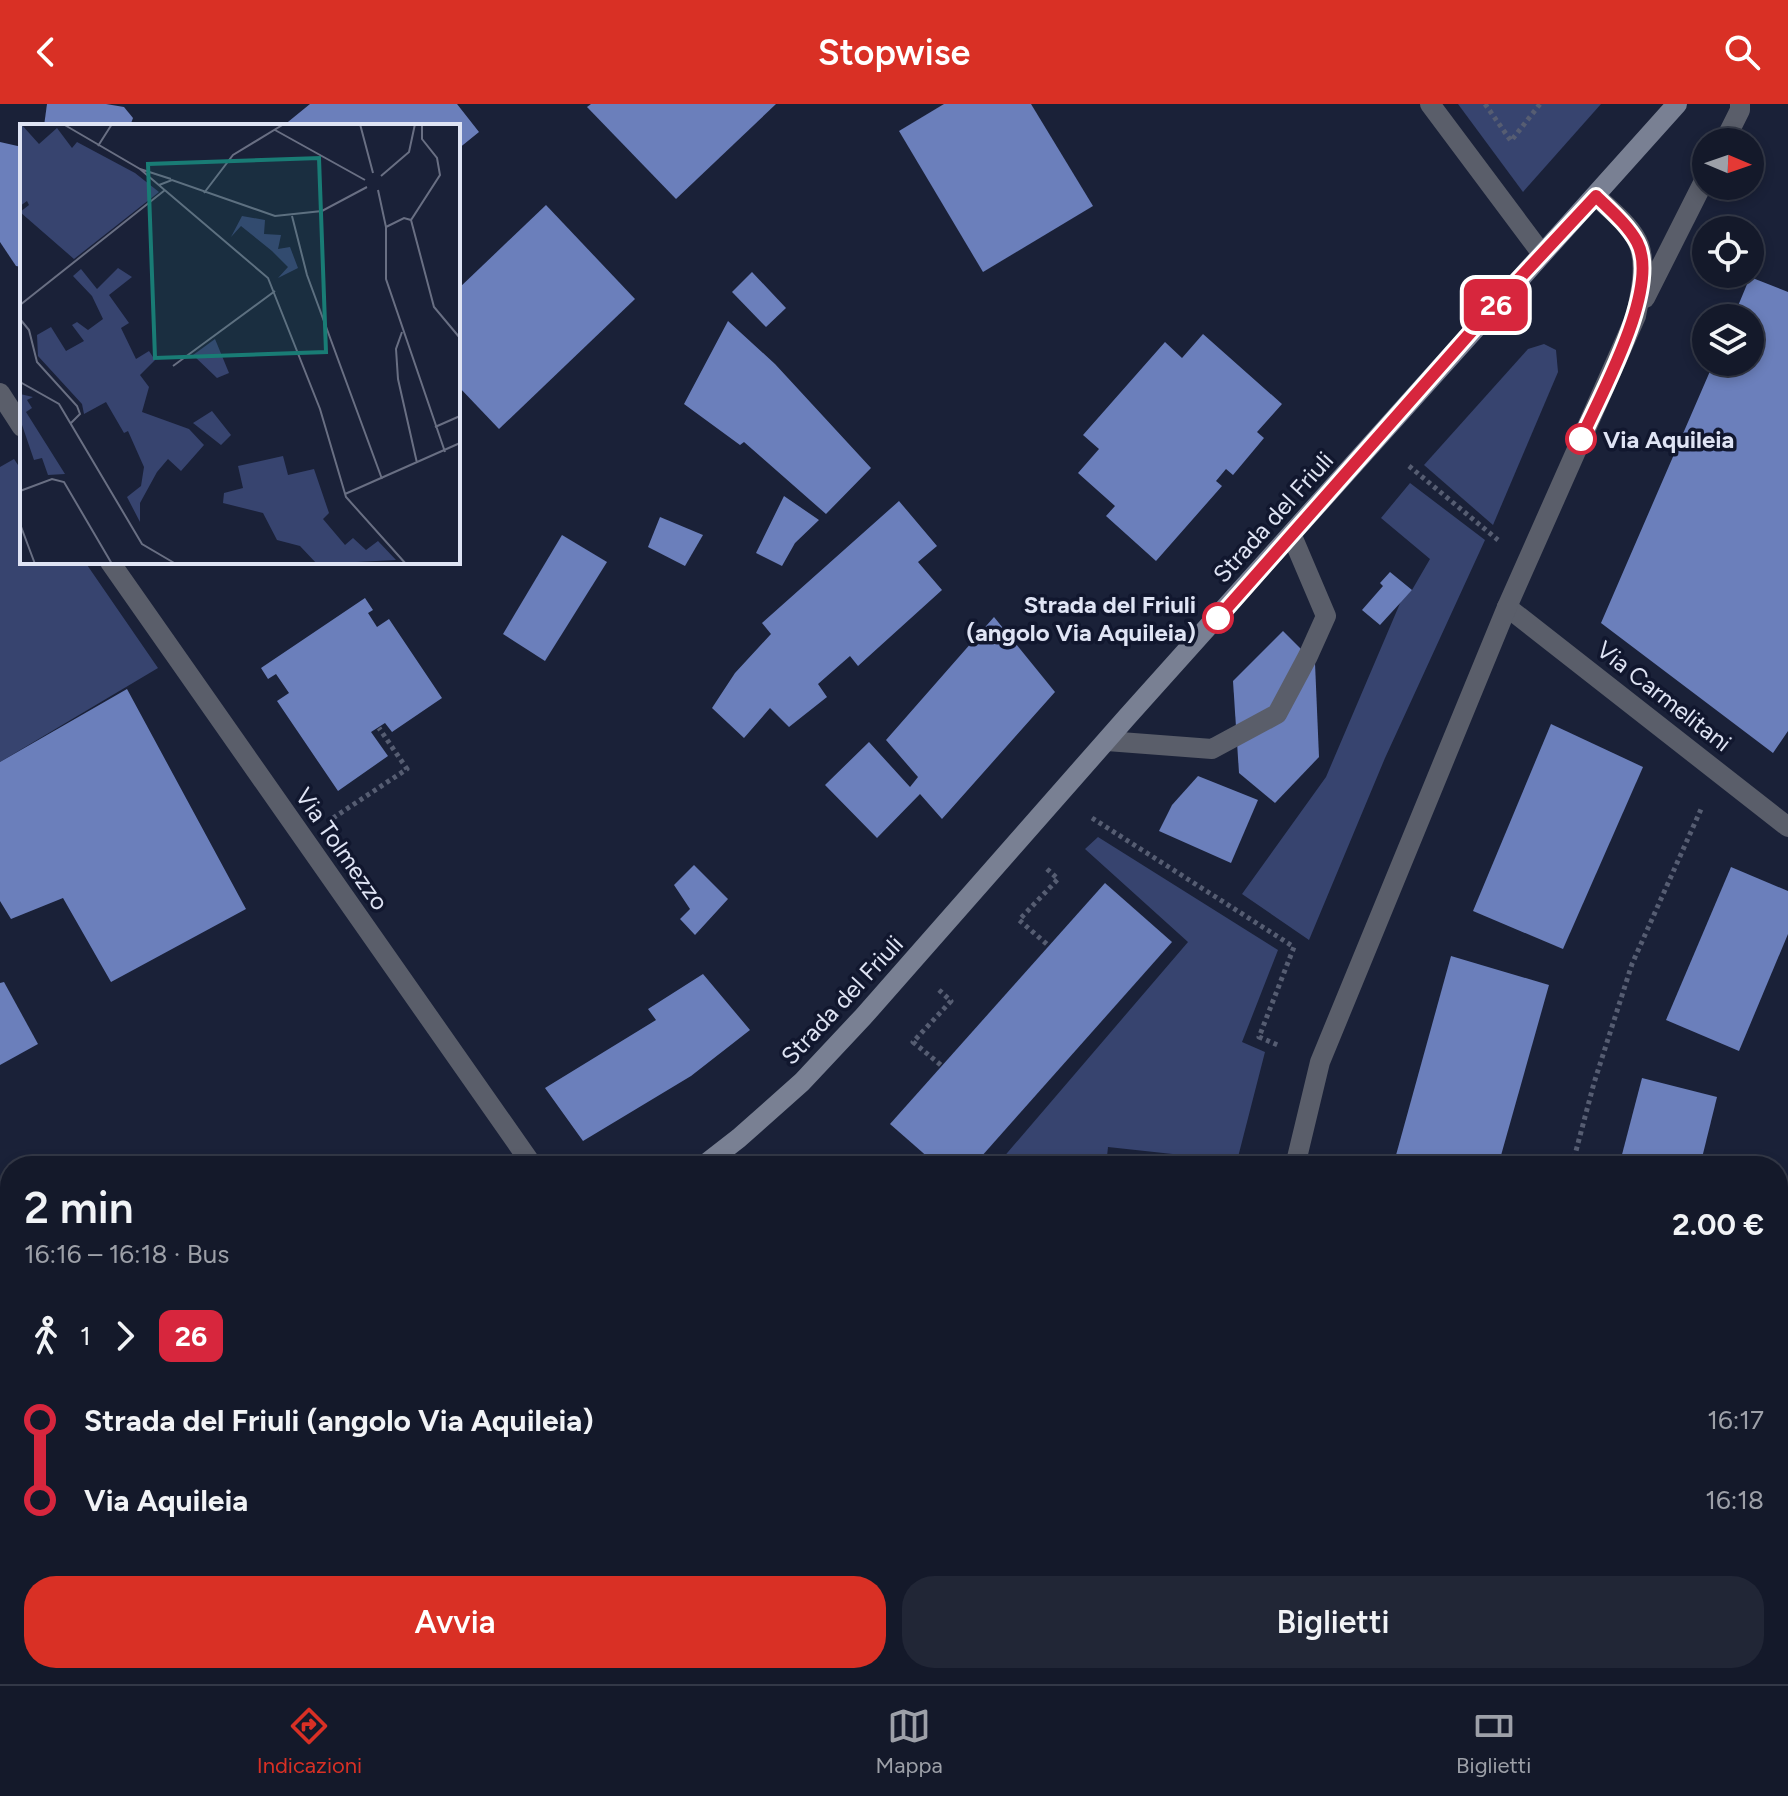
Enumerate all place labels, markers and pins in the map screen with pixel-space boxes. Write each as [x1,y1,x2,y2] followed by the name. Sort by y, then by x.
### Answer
[1566,424,1596,454] marker: Via Aquileia
[1603,425,1734,454] place label: Via Aquileia
[966,590,1196,647] place label: Strada del Friuli (angolo Via Aquileia)
[1203,603,1233,633] marker: Strada del Friuli (angolo Via Aquileia)

